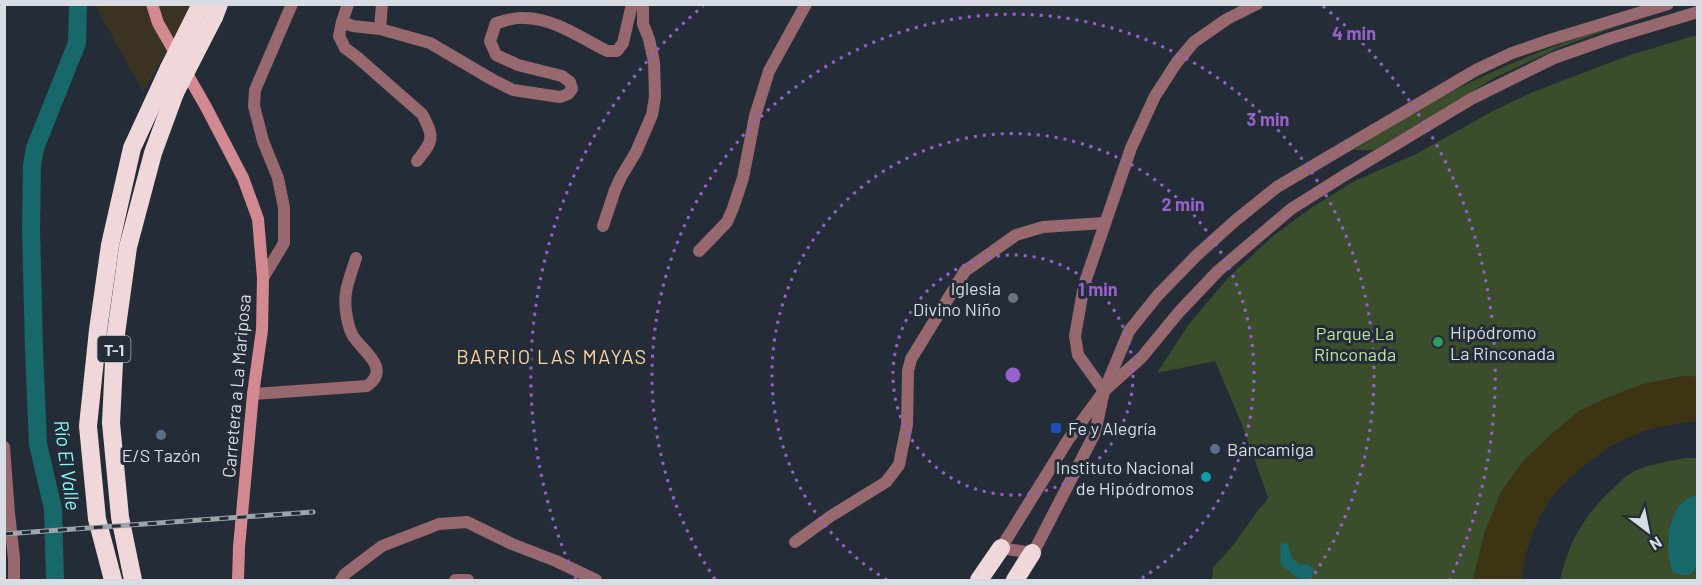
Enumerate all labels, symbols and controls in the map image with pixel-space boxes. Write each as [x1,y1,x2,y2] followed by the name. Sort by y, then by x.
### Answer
[1332,22,1376,44] text: 4 min
[1247,108,1289,130] text: 3 min
[1161,193,1205,215] text: 2 min
[913,277,1001,320] place label: Iglesia Divino Niño
[1078,278,1118,300] text: 1 min
[1006,291,1020,305] marker: Iglesia Divino Niño
[217,293,255,479] street label: Carretera a La Mariposa
[1450,321,1555,364] place label: Hipódromo La Rinconada
[1314,322,1396,365] park label: Parque La Rinconada
[1431,335,1445,349] marker: Hipódromo La Rinconada
[98,336,130,362] road number: T-1
[456,344,648,368] district label: BARRIO LAS MAYAS
[1003,365,1023,385] centre of rings
[1068,417,1156,439] place label: Fe y Alegría
[50,418,86,512] water label: Río El Valle
[1049,421,1063,435] marker: Fe y Alegría
[154,428,168,442] marker: E/S Tazón
[1227,438,1314,460] place label: Bancamiga
[1208,442,1222,456] marker: Bancamiga
[122,444,200,466] place label: E/S Tazón
[1056,456,1194,499] place label: Instituto Nacional de Hipódromos
[1199,470,1213,484] marker: Instituto Nacional de Hipódromos
[1618,501,1678,561] north arrow
[1647,533,1666,555] text: N

